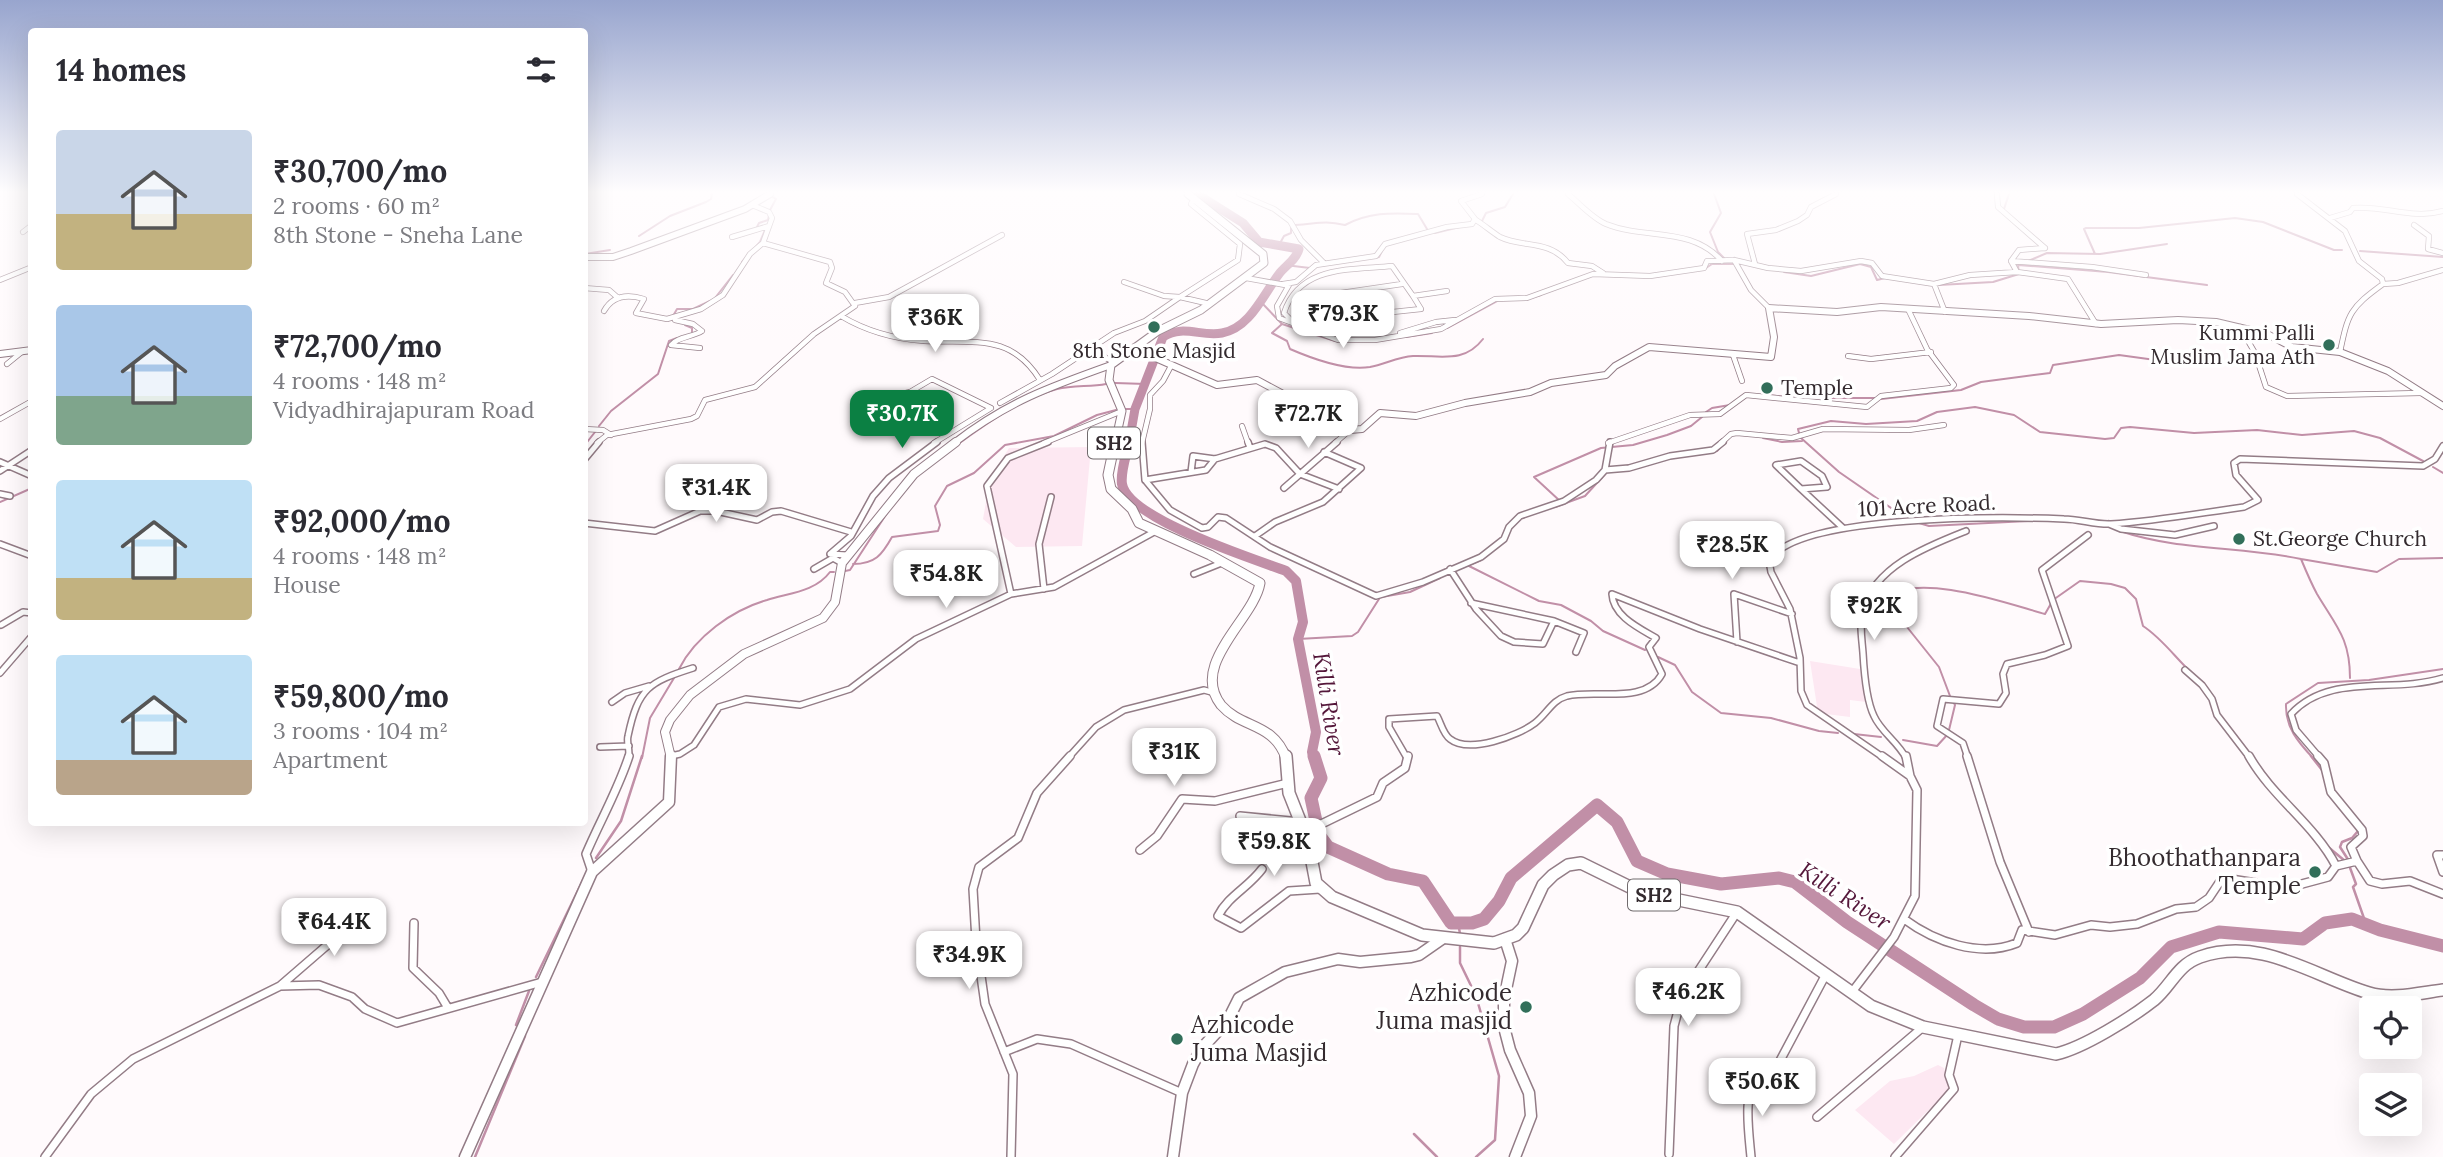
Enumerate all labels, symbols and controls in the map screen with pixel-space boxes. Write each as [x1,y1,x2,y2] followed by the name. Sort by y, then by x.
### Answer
[56,51,186,89] text: 14 homes
[522,51,560,89] icon: filters
[273,152,447,190] text: ₹30,700/mo
[112,158,196,242] icon: home
[273,191,440,220] text: 2 rooms · 60 m²
[273,220,523,249] text: 8th Stone - Sneha Lane
[1286,290,1400,350] pin: ₹79.3K
[894,294,976,354] pin: ₹36K
[1307,298,1379,327] text: ₹79.3K
[907,302,963,331] text: ₹36K
[1146,319,1162,335] marker: 8th Stone Masjid
[2150,319,2315,370] place label: Kummi Palli Muslim Jama Ath
[273,327,442,365] text: ₹72,700/mo
[112,333,196,417] icon: home
[1072,337,1236,364] place label: 8th Stone Masjid
[2321,337,2337,353] marker: Kummi Palli Muslim Jama Ath
[273,366,447,395] text: 4 rooms · 148 m²
[1781,374,1853,401] place label: Temple
[1759,380,1775,396] marker: Temple
[845,391,959,450] pin: ₹30.7K
[1251,391,1365,450] pin: ₹72.7K
[273,395,534,424] text: Vidyadhirajapuram Road
[866,398,938,427] text: ₹30.7K
[1274,398,1342,427] text: ₹72.7K
[1088,428,1140,458] road number: SH2
[659,464,773,524] pin: ₹31.4K
[681,472,751,501] text: ₹31.4K
[1857,488,1997,523] street label: 101 Acre Road.
[273,502,450,540] text: ₹92,000/mo
[112,508,196,592] icon: home
[1675,522,1789,581] pin: ₹28.5K
[2253,525,2427,552] place label: St.George Church
[1696,529,1768,558] text: ₹28.5K
[2231,531,2247,547] marker: St.George Church
[273,541,447,570] text: 4 rooms · 148 m²
[889,550,1003,610] pin: ₹54.8K
[909,558,983,587] text: ₹54.8K
[273,570,341,599] text: House
[1833,582,1915,642] pin: ₹92K
[1846,590,1902,619] text: ₹92K
[1307,650,1352,758] water label: Killi River
[273,677,449,715] text: ₹59,800/mo
[112,683,196,767] icon: home
[273,716,448,745] text: 3 rooms · 104 m²
[1133,728,1215,788] pin: ₹31K
[1148,736,1200,765] text: ₹31K
[273,745,388,774] text: Apartment
[1217,818,1331,878] pin: ₹59.8K
[1237,826,1311,855] text: ₹59.8K
[2108,842,2301,901] place label: Bhoothathanpara Temple
[1794,855,1897,936] water label: Killi River
[2307,864,2323,880] marker: Bhoothathanpara Temple
[1628,880,1680,911] road number: SH2
[277,898,391,958] pin: ₹64.4K
[297,906,371,935] text: ₹64.4K
[912,932,1026,991] pin: ₹34.9K
[932,939,1006,968] text: ₹34.9K
[1631,968,1745,1028] pin: ₹46.2K
[1652,976,1724,1005] text: ₹46.2K
[1375,977,1512,1036] place label: Azhicode Juma masjid
[2359,996,2422,1136] map controls
[2359,996,2422,1059] button: locate
[1518,999,1534,1015] marker: Azhicode Juma masjid
[1190,1009,1327,1068] place label: Azhicode Juma Masjid
[1169,1031,1185,1047] marker: Azhicode Juma Masjid
[1705,1058,1819,1118] pin: ₹50.6K
[1725,1066,1799,1095] text: ₹50.6K
[2359,1073,2422,1136] button: layers

